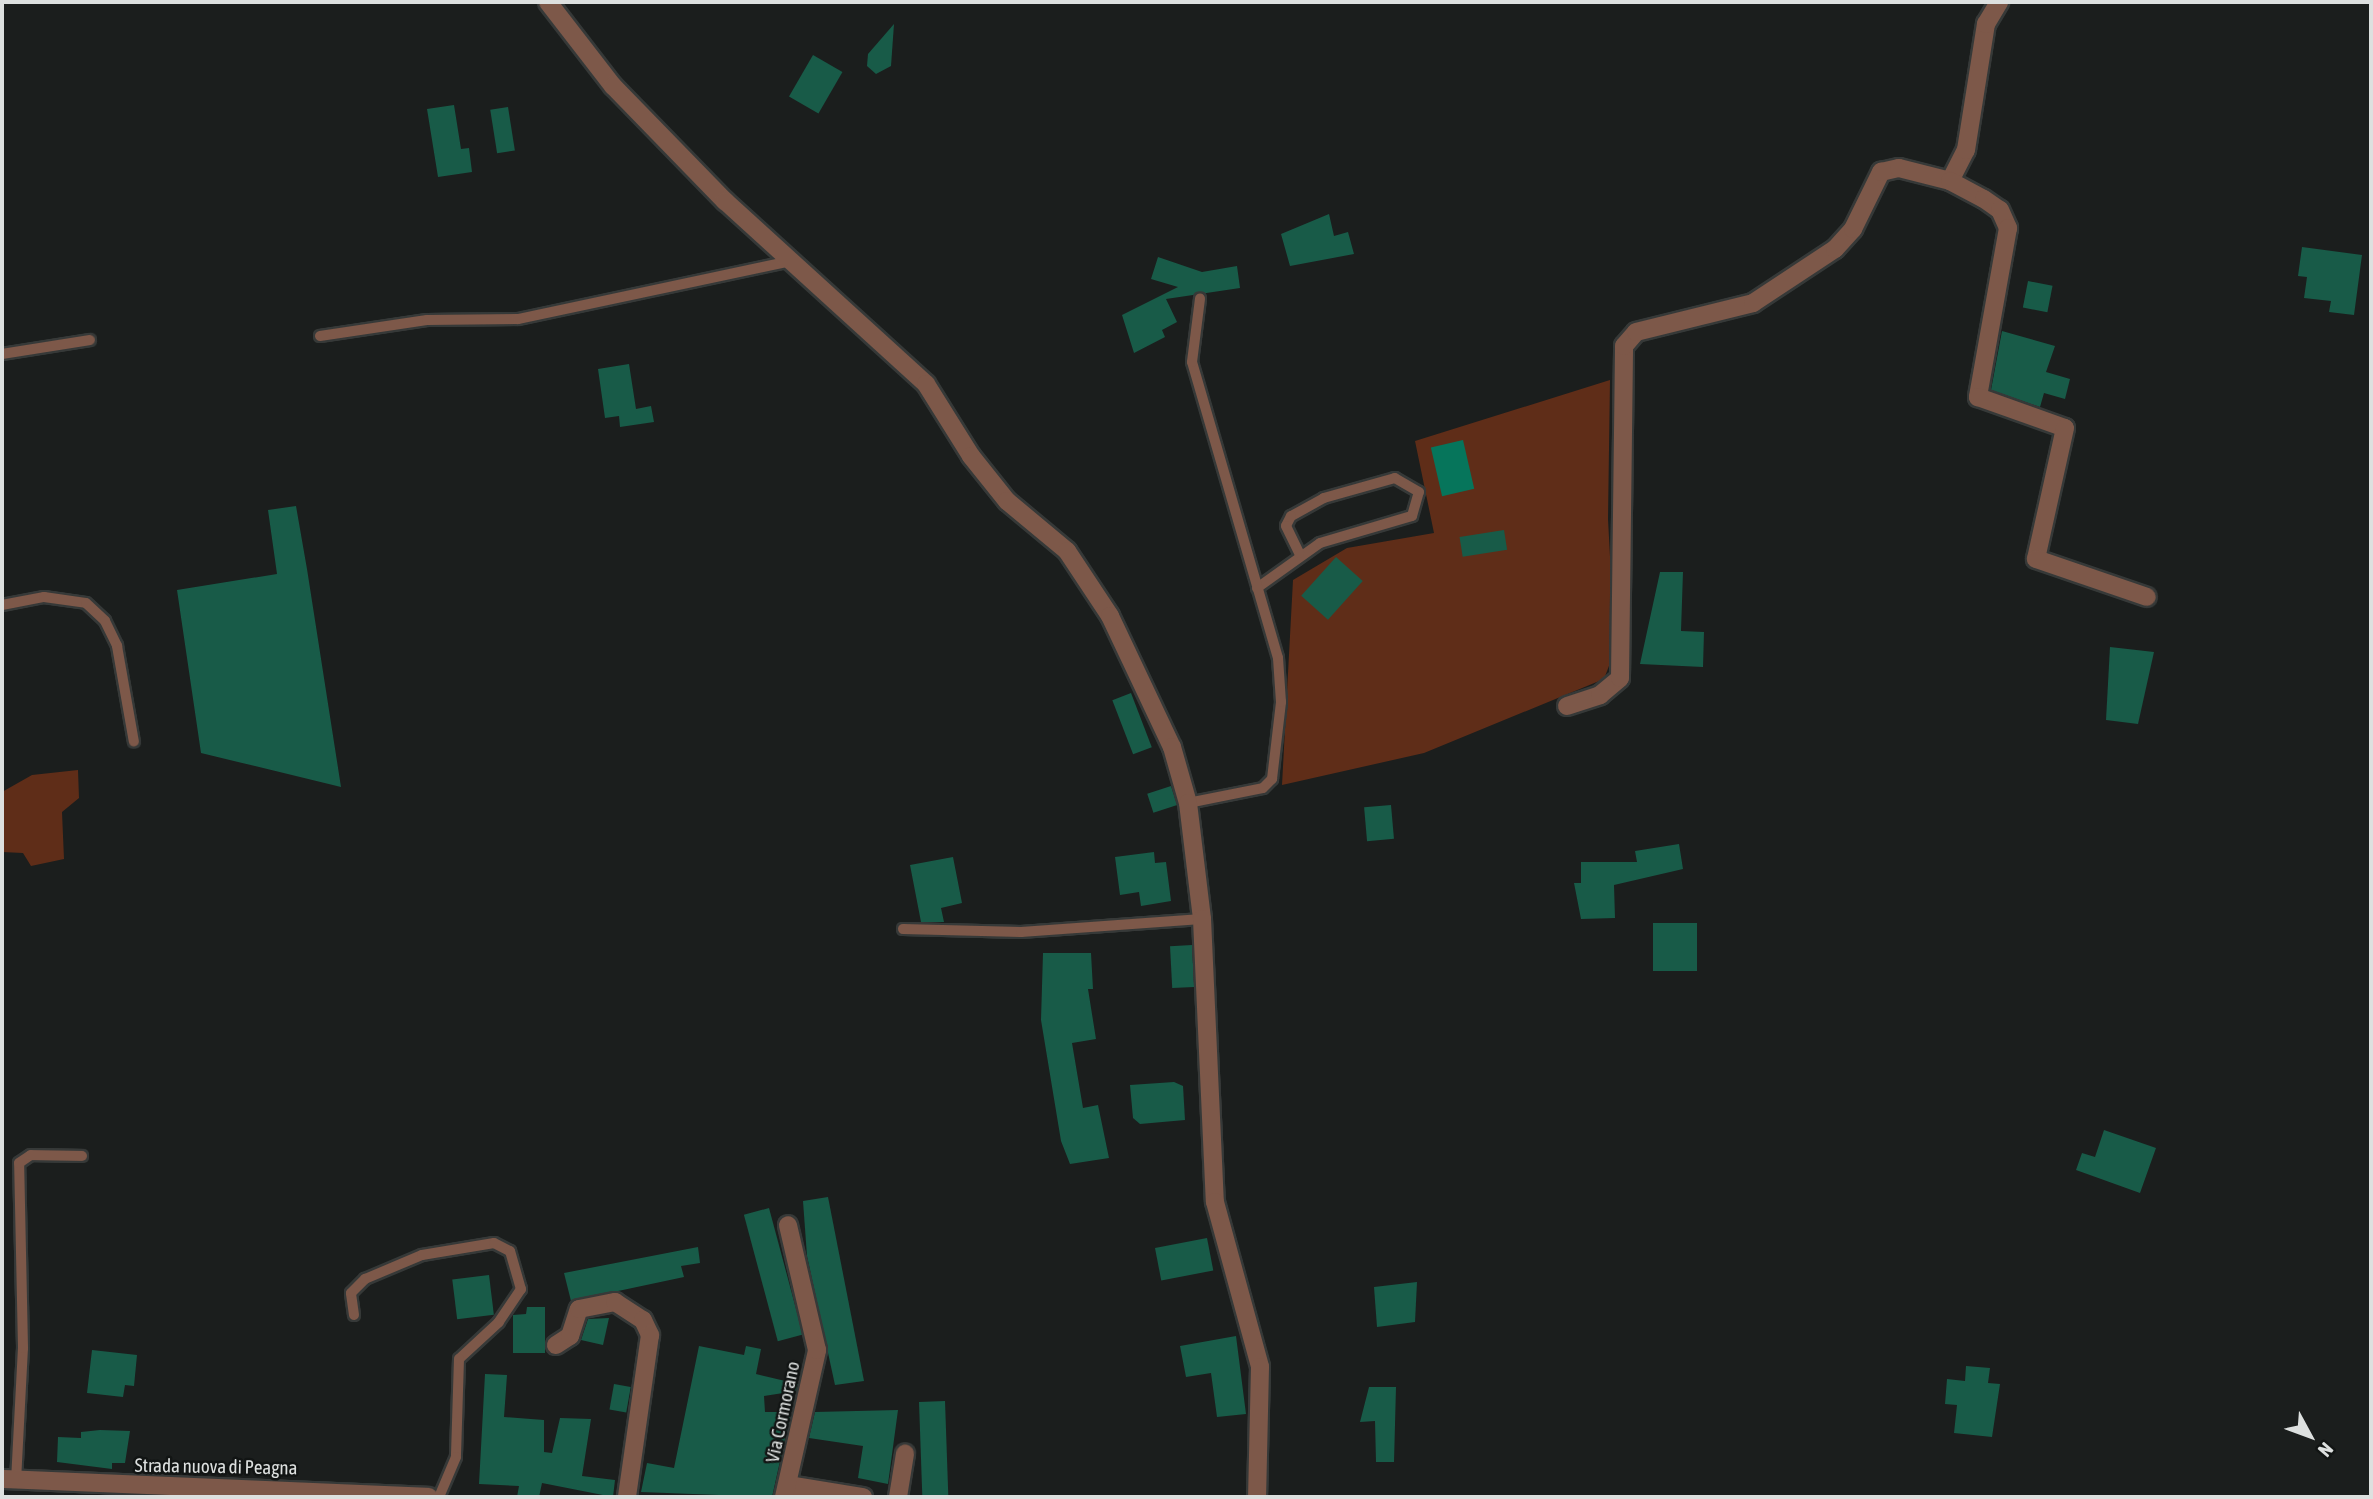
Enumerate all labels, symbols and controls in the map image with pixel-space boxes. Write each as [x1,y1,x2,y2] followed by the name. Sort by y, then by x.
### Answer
[761,1359,805,1465] street label: Via Cormorano
[2275,1401,2345,1471] north arrow
[2314,1438,2338,1461] text: N
[134,1454,298,1480] street label: Strada nuova di Peagna

